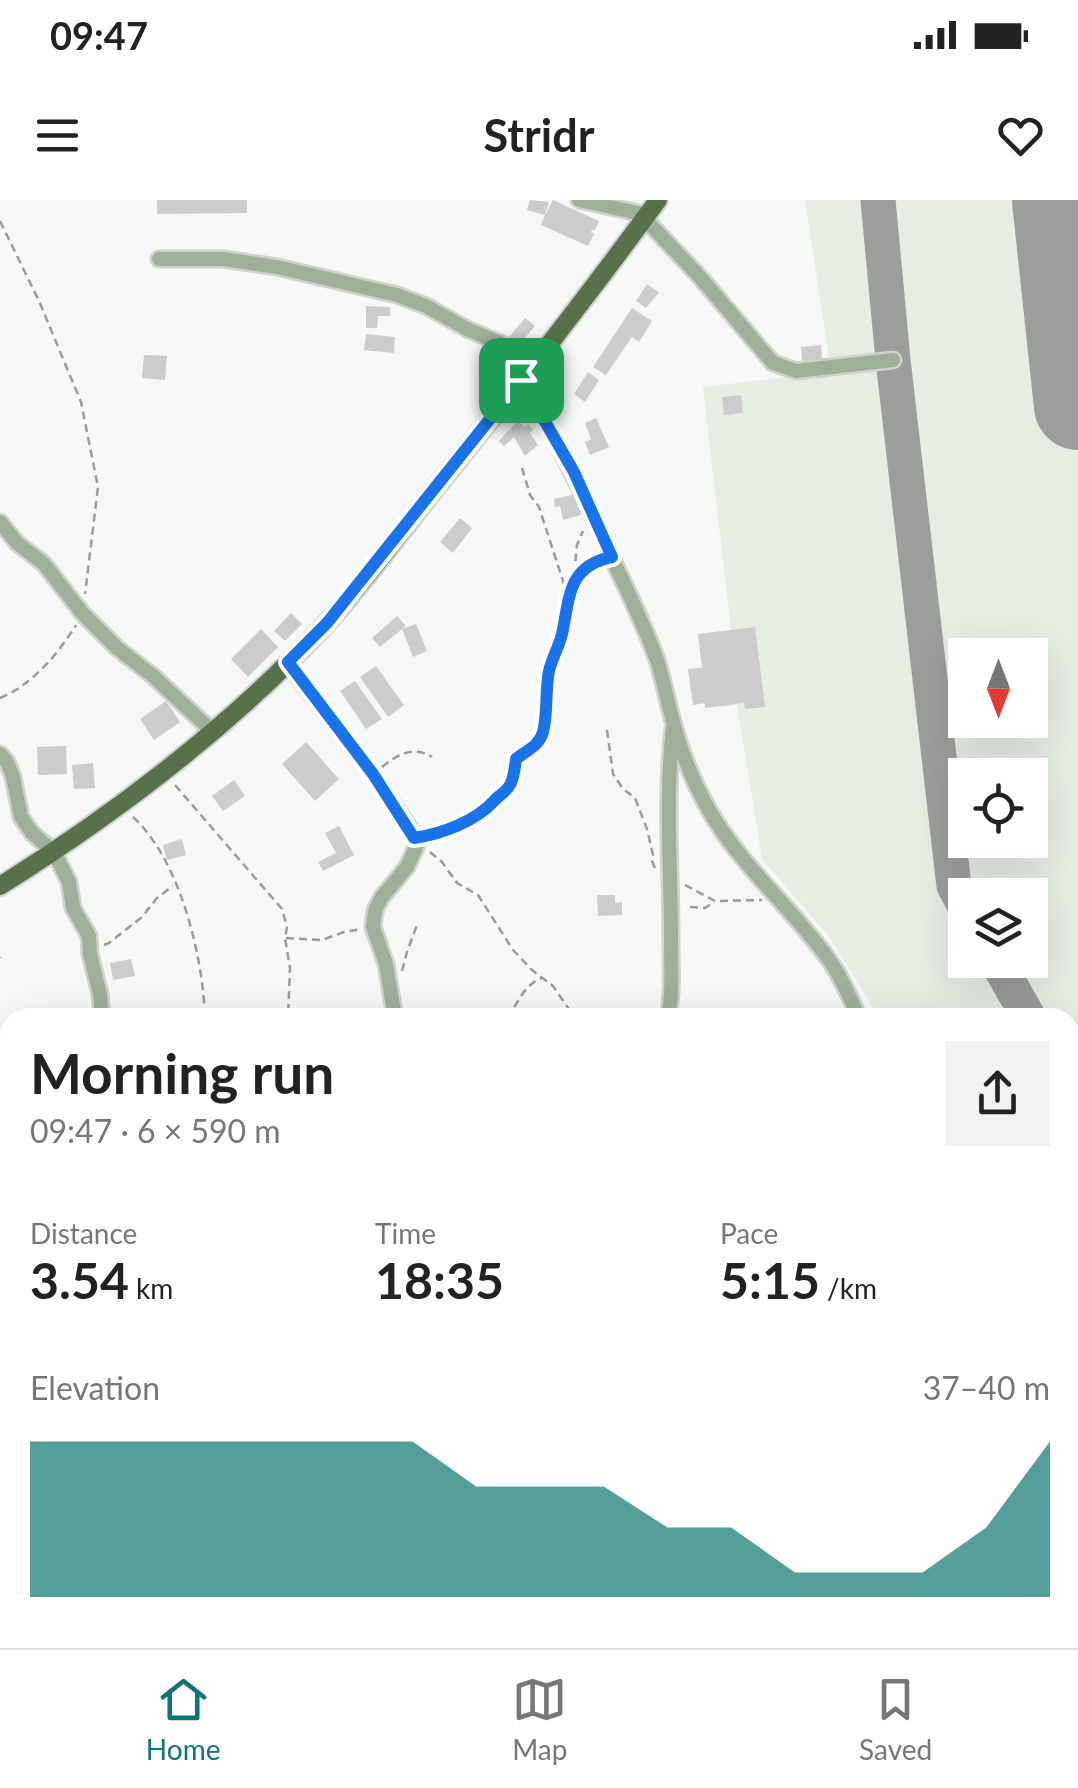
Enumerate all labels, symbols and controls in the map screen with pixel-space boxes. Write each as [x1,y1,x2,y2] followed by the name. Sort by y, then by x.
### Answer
[50,12,148,58] text: 09:47
[30,108,85,163] icon: menu
[484,108,594,162] text: Stridr
[993,108,1048,163] icon: heart
[479,338,564,423] pin
[494,353,549,408] icon: arrive
[948,638,1048,738] north arrow
[948,638,1048,978] map controls
[948,758,1048,858] button: locate
[948,878,1048,978] button: layers
[30,1040,334,1106] text: Morning run
[945,1041,1050,1146] button: share
[30,1111,281,1150] text: 09:47 · 6 × 590 m
[30,1216,137,1250] text: Distance
[375,1216,436,1250] text: Time
[720,1216,778,1250] text: Pace
[30,1250,129,1310] text: 3.54
[375,1250,504,1310] text: 18:35
[720,1250,820,1310] text: 5:15
[129,1271,173,1305] text: km
[820,1271,877,1305] text: /km
[30,1368,160,1407] text: Elevation
[923,1368,1050,1407] text: 37–40 m
[146,1672,220,1766] tab: Home
[512,1672,567,1766] tab: Map
[859,1672,932,1766] tab: Saved

